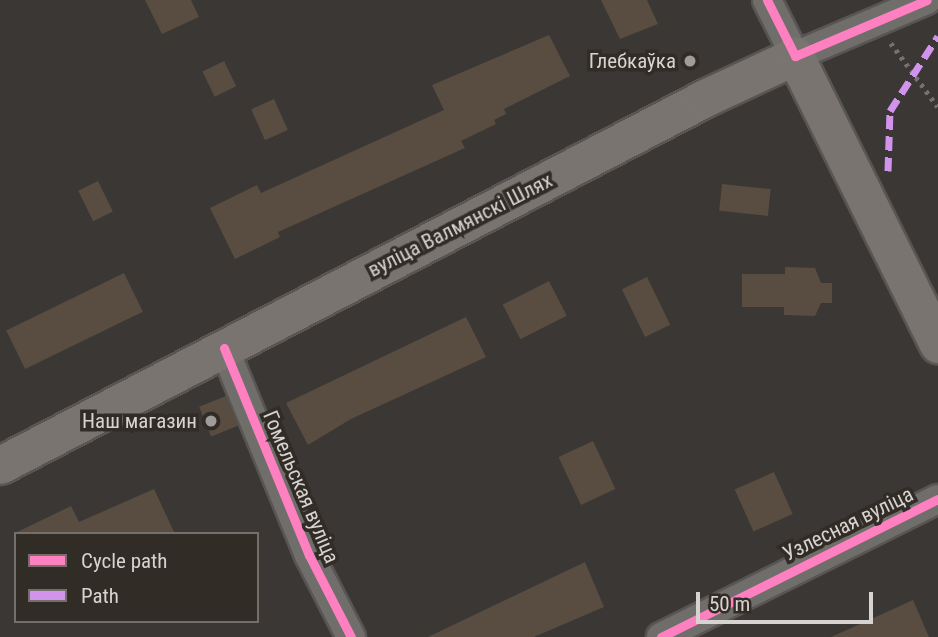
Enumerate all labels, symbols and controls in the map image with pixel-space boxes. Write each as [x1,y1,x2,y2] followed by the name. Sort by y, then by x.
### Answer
[589,48,676,74] place label: Глебкаўка
[682,53,698,69] marker: Глебкаўка
[364,168,556,282] street label: вуліца Валмянскі Шлях
[258,407,344,567] street label: Гомельская вуліца
[82,408,197,434] place label: Наш магазин
[203,413,219,429] marker: Наш магазин
[779,482,917,566] street label: Узлесная вуліца
[14,532,259,623] legend
[81,549,167,573] text: Cycle path
[700,578,877,622] scale bar
[81,584,119,608] text: Path
[709,592,750,616] text: 50 m

